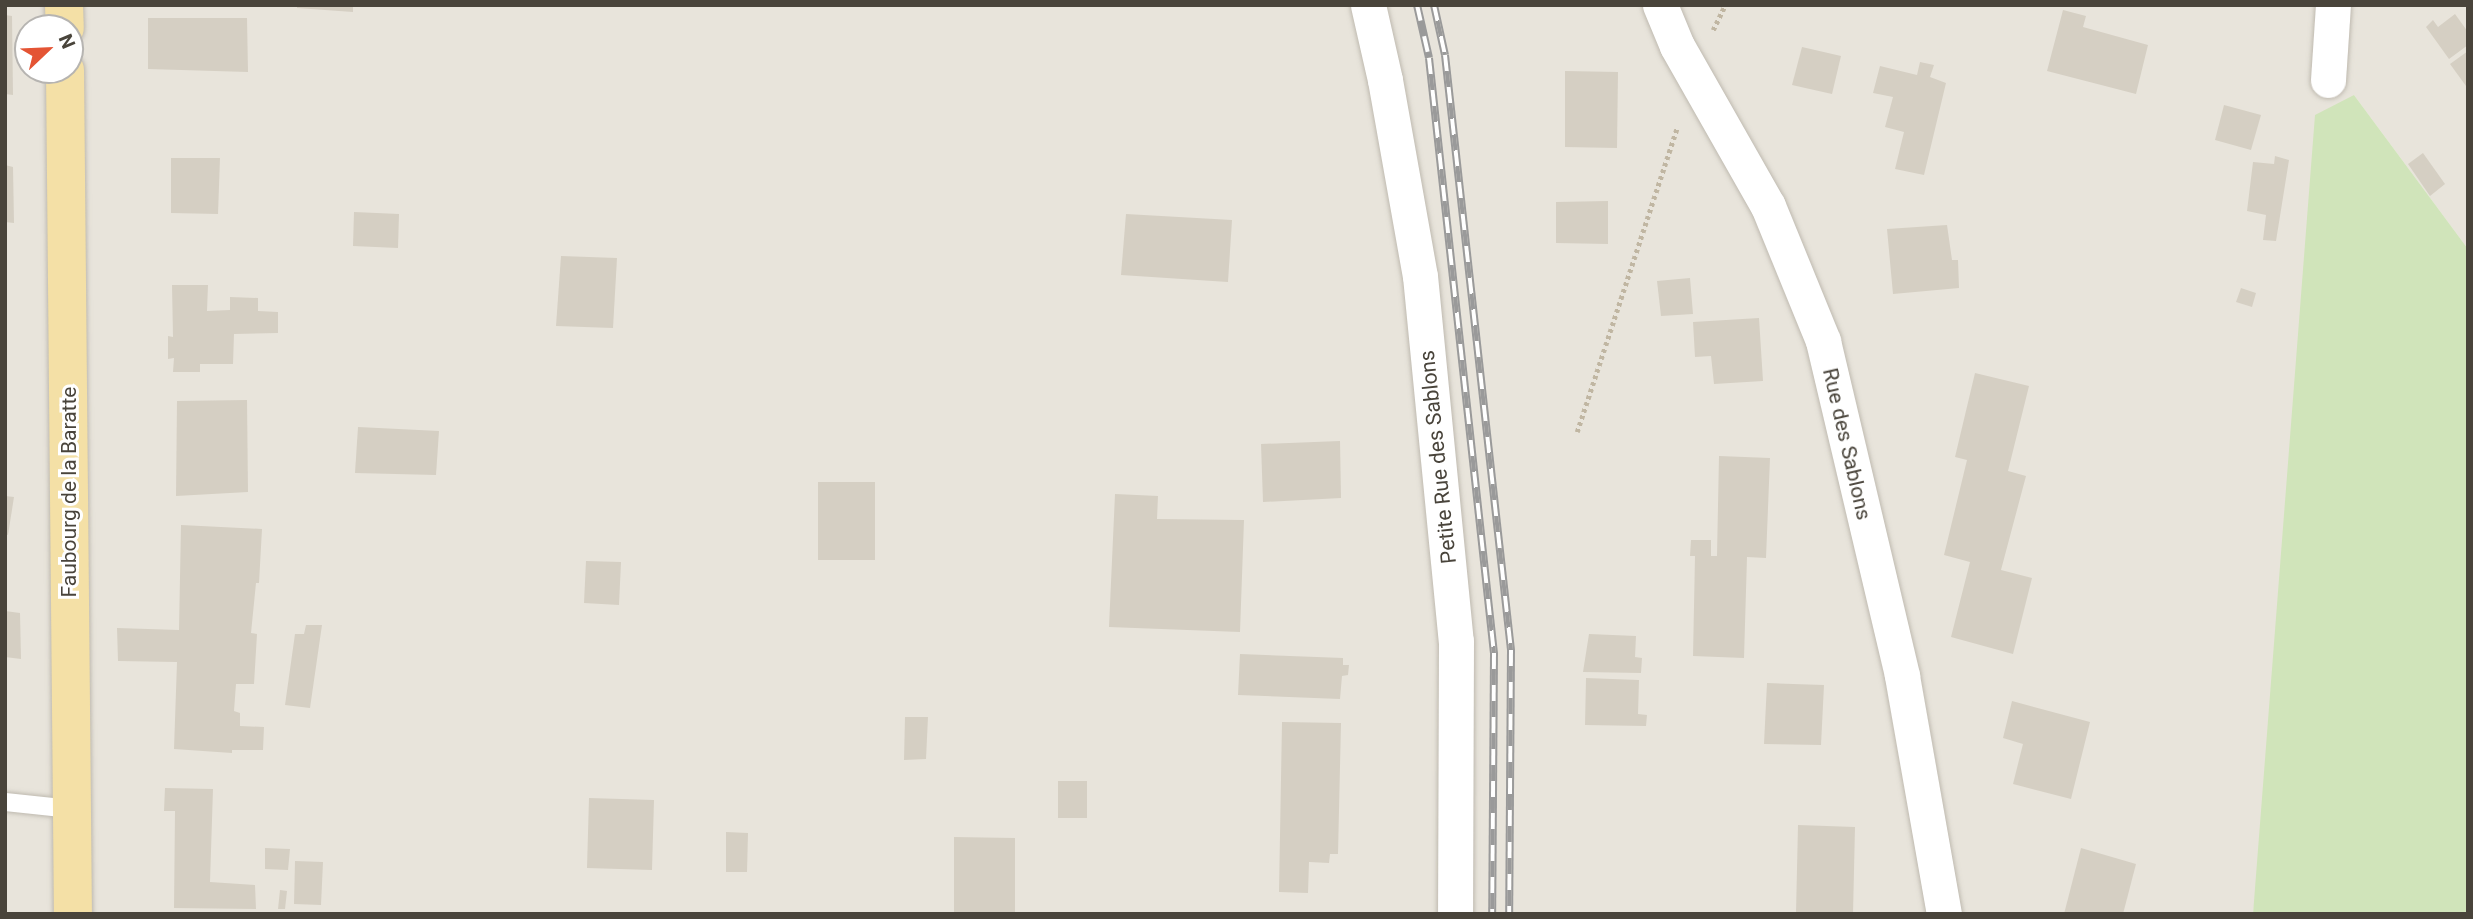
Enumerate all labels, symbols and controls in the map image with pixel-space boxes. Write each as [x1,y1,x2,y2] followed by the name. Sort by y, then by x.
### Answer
[14,14,84,84] north arrow
[54,31,80,52] text: N
[1414,349,1462,565] street label: Petite Rue des Sablons
[1817,366,1877,522] street label: Rue des Sablons
[56,387,82,597] street label: Faubourg de la Baratte

